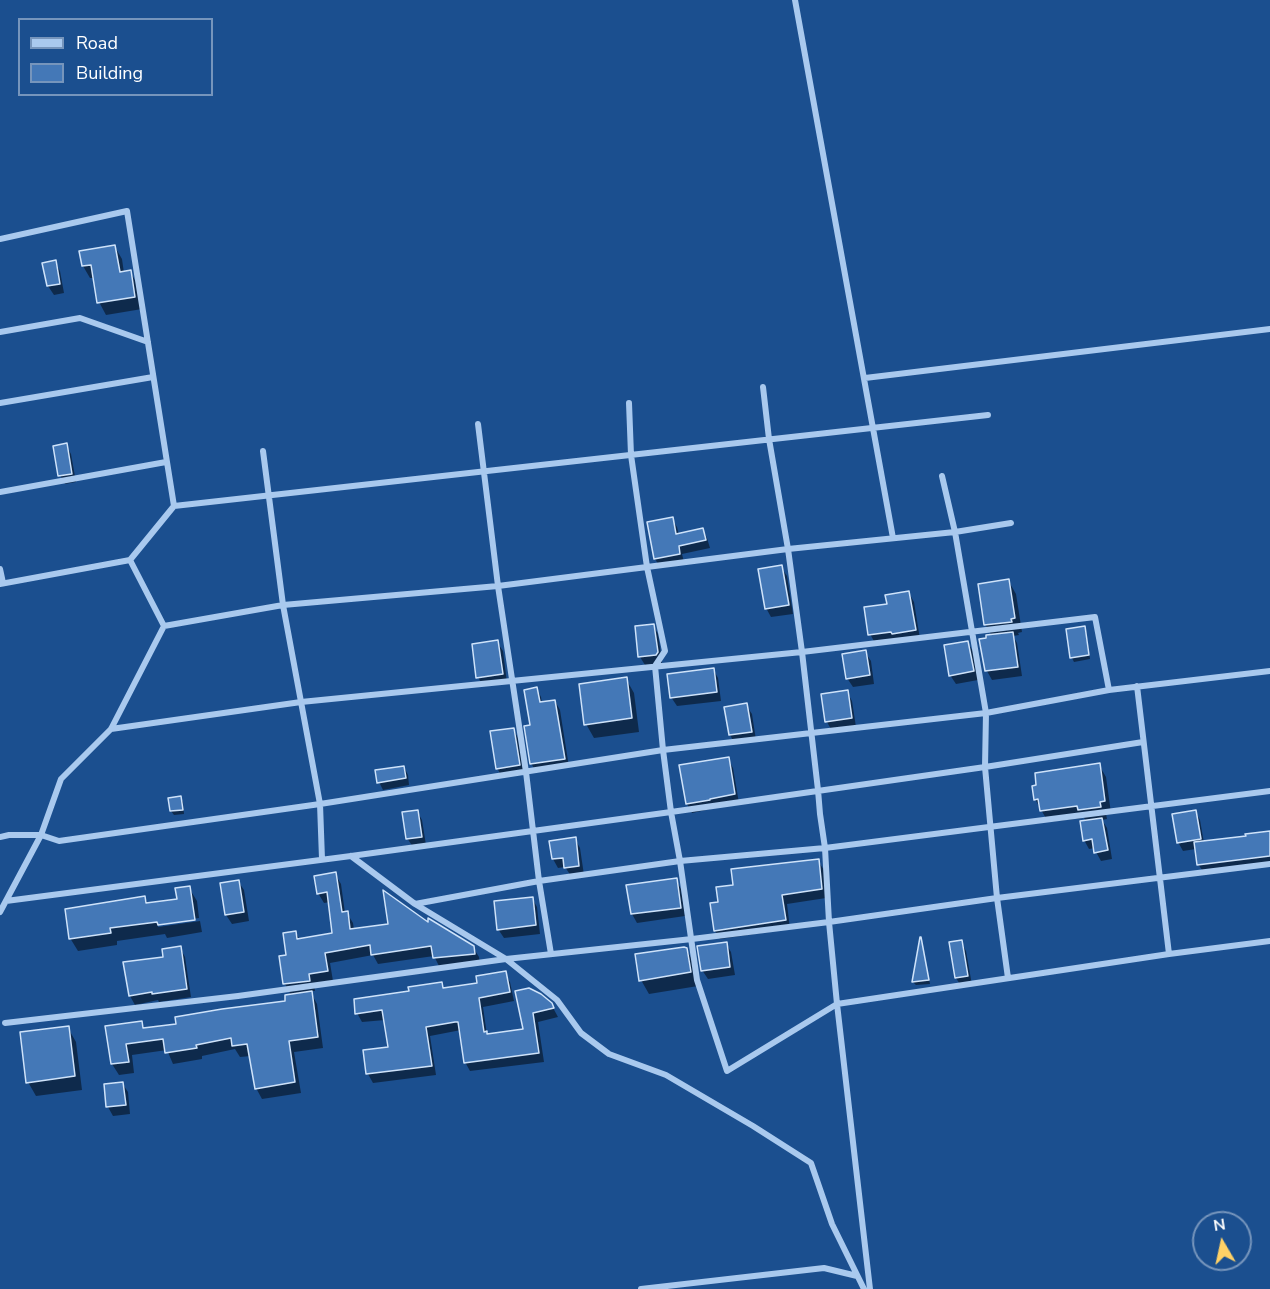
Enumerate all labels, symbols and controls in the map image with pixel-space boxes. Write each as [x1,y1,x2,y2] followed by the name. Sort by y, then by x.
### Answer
[18,18,213,96] legend
[76,31,118,55] text: Road
[76,61,143,85] text: Building
[1192,1211,1252,1271] north arrow
[1212,1213,1227,1237] text: N

